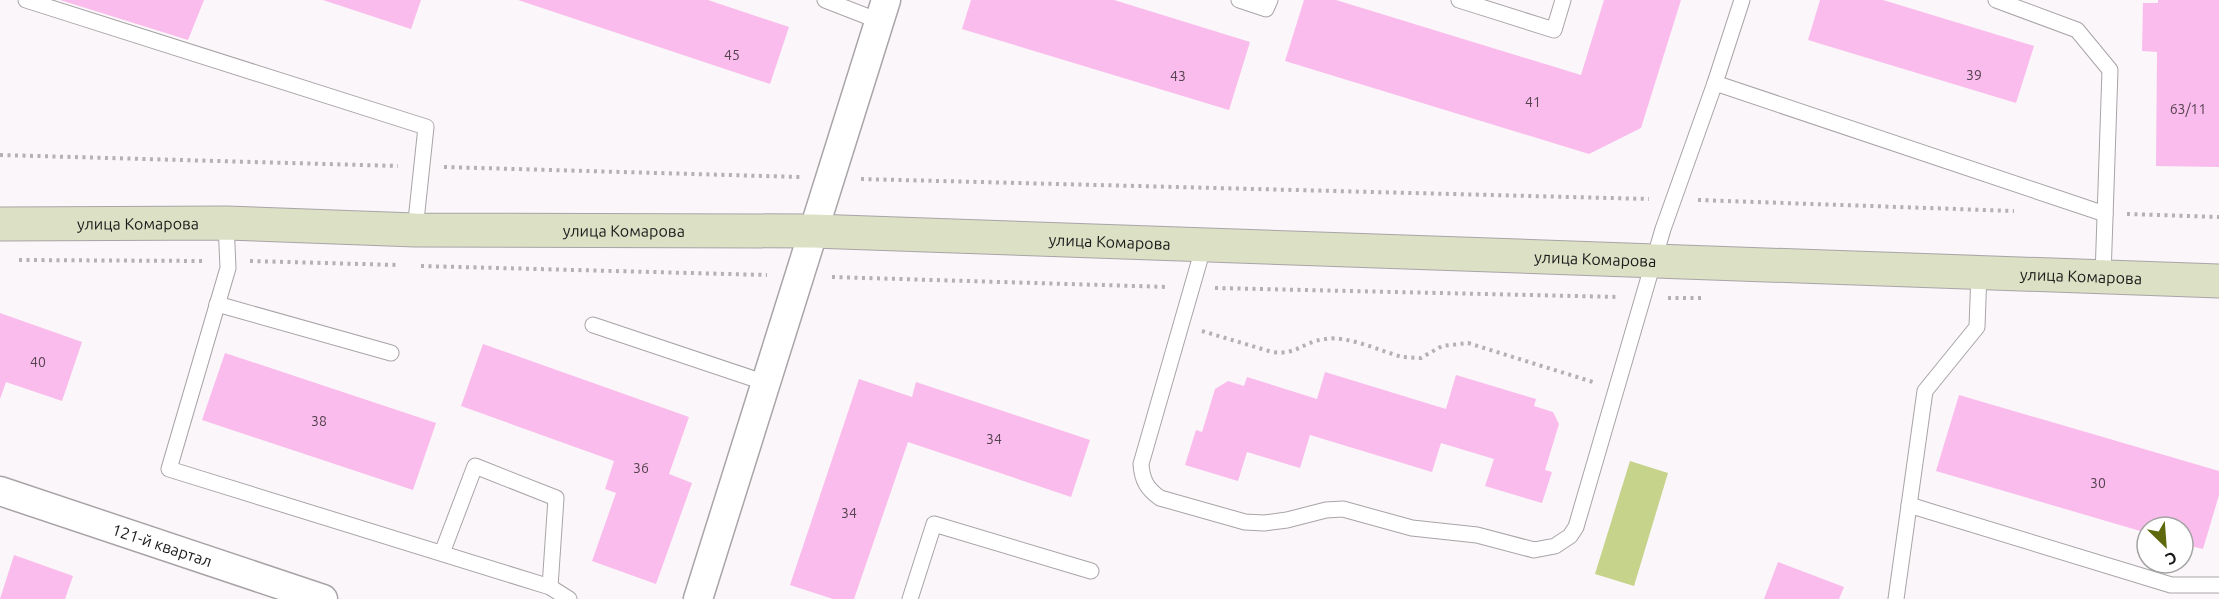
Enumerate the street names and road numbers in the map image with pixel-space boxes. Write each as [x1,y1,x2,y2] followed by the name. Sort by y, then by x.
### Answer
[77,214,199,233] street label: улица Комарова
[563,221,685,240] street label: улица Комарова
[1048,230,1171,253] street label: улица Комарова
[1534,248,1657,270] street label: улица Комарова
[2020,265,2142,287] street label: улица Комарова
[110,520,214,570] street label: 121-й квартал

